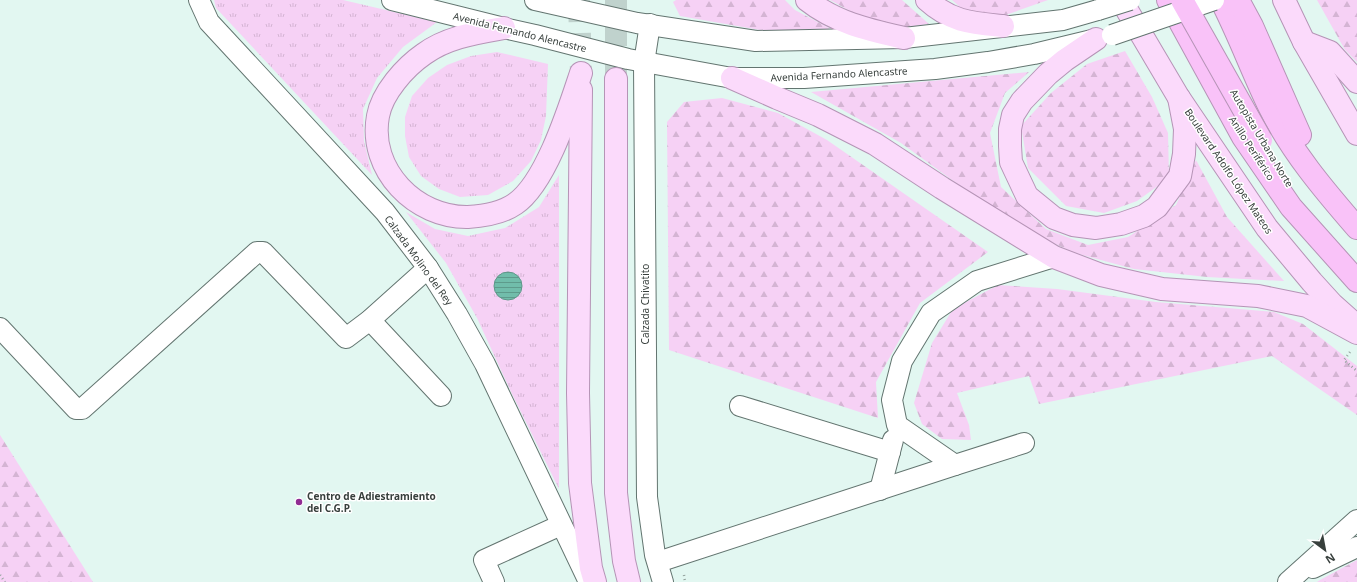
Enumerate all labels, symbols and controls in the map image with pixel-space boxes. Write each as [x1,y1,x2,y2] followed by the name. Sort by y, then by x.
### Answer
[452,9,589,55] street label: Avenida Fernando Alencastre
[770,63,908,85] street label: Avenida Fernando Alencastre
[1227,86,1297,190] street label: Autopista Urbana Norte
[1182,106,1276,237] street label: Boulevard Adolfo López Mateos
[1226,113,1278,183] street label: Anillo Periférico
[382,212,457,309] street label: Calzada Molino del Rey
[638,264,652,344] street label: Calzada Chivatito
[307,489,436,515] place label: Centro de Adiestramiento del C.G.P.
[294,497,304,507] marker: Centro de Adiestramiento del C.G.P.
[1305,530,1345,570] north arrow
[1323,550,1338,568] text: N

